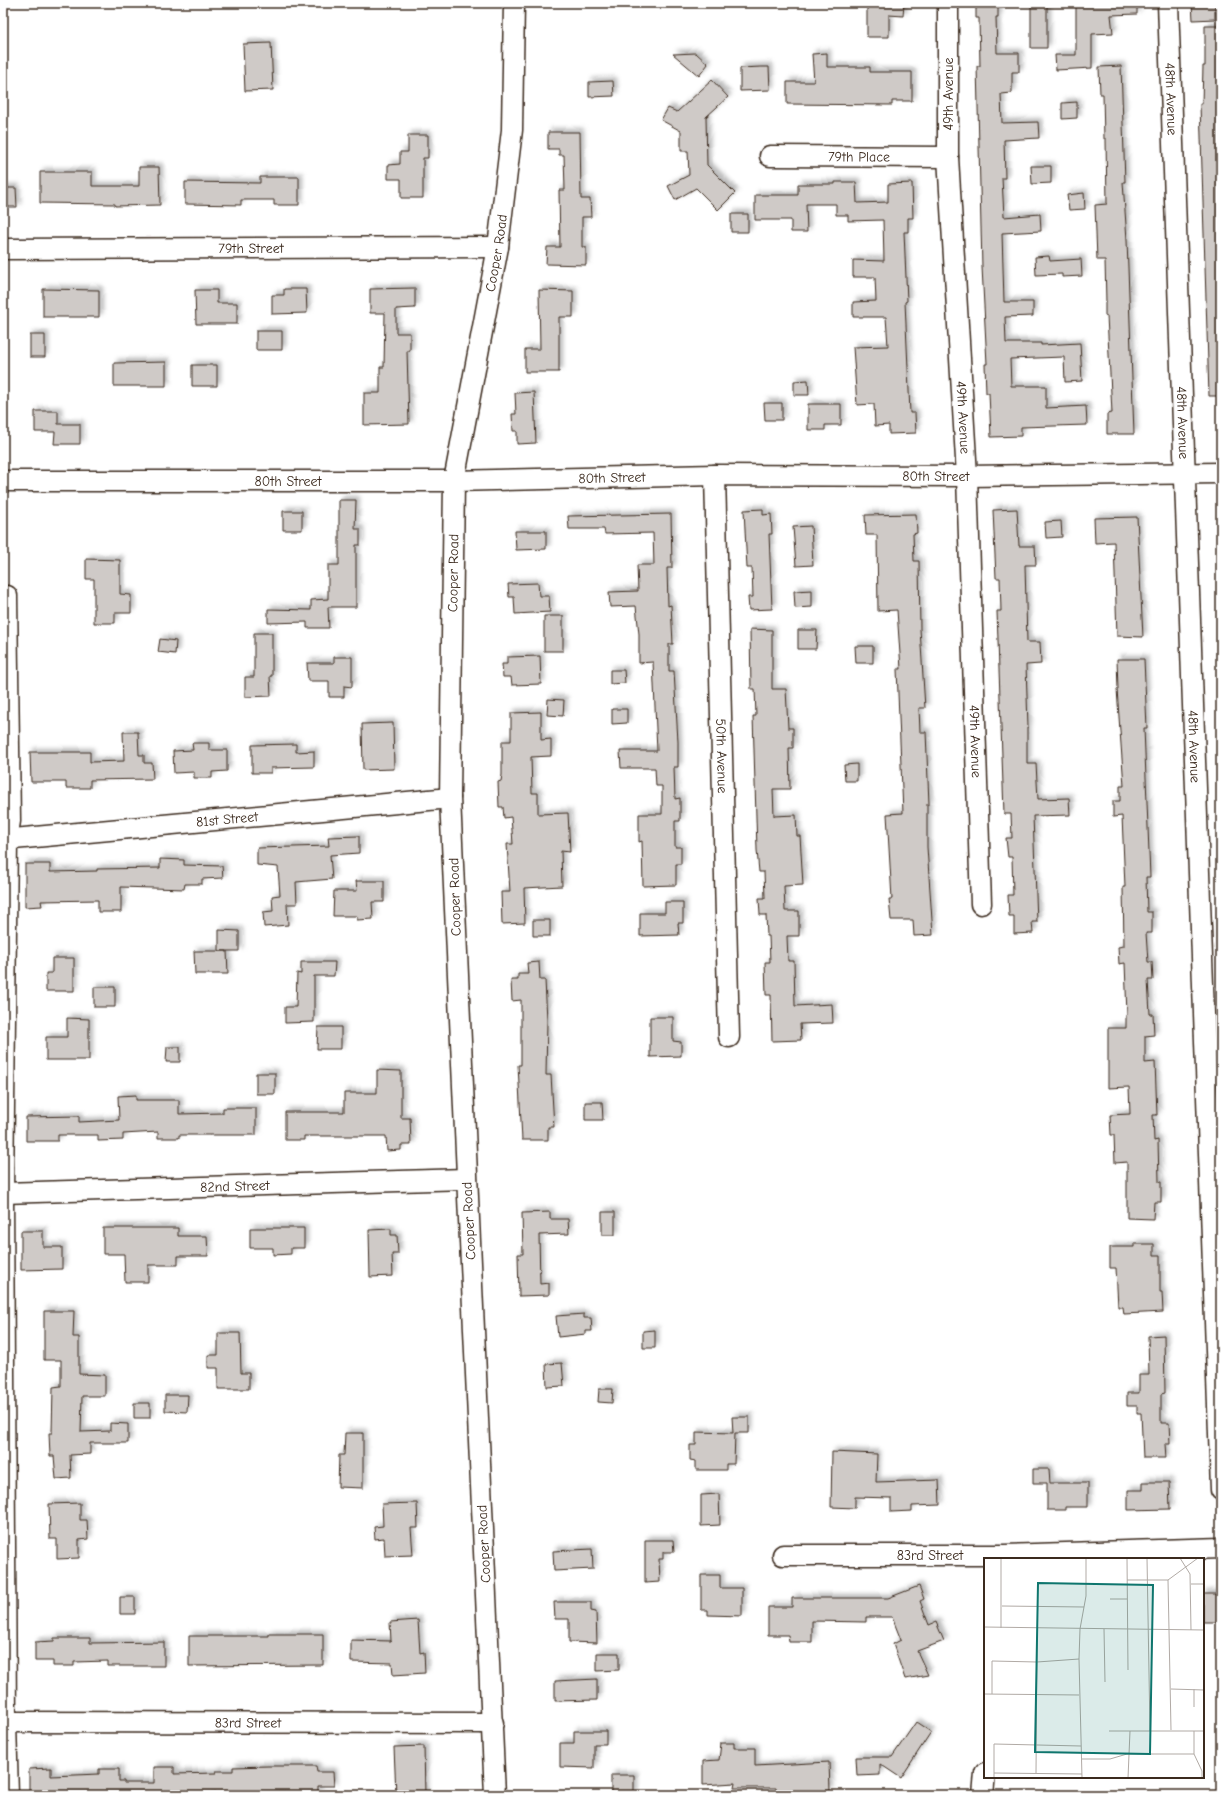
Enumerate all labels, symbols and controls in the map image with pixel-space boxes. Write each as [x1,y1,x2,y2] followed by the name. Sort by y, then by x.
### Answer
[940,57,957,131] street label: 49th Avenue
[1162,62,1181,136] street label: 48th Avenue
[828,148,890,165] street label: 79th Place
[481,213,510,293] street label: Cooper Road
[218,239,285,257] street label: 79th Street
[953,381,974,455] street label: 49th Avenue
[1173,386,1193,459] street label: 48th Avenue
[902,467,971,485] street label: 80th Street
[578,468,647,487] street label: 80th Street
[254,473,323,490] street label: 80th Street
[444,534,462,612] street label: Cooper Road
[966,704,985,778] street label: 49th Avenue
[1185,710,1204,783] street label: 48th Avenue
[713,718,731,794] street label: 50th Avenue
[195,807,260,830] street label: 81st Street
[445,858,465,936] street label: Cooper Road
[200,1176,271,1196] street label: 82nd Street
[458,1181,480,1261] street label: Cooper Road
[473,1504,495,1584] street label: Cooper Road
[897,1547,964,1564] street label: 83rd Street
[984,1558,1204,1778] inset map
[215,1714,282,1731] street label: 83rd Street

